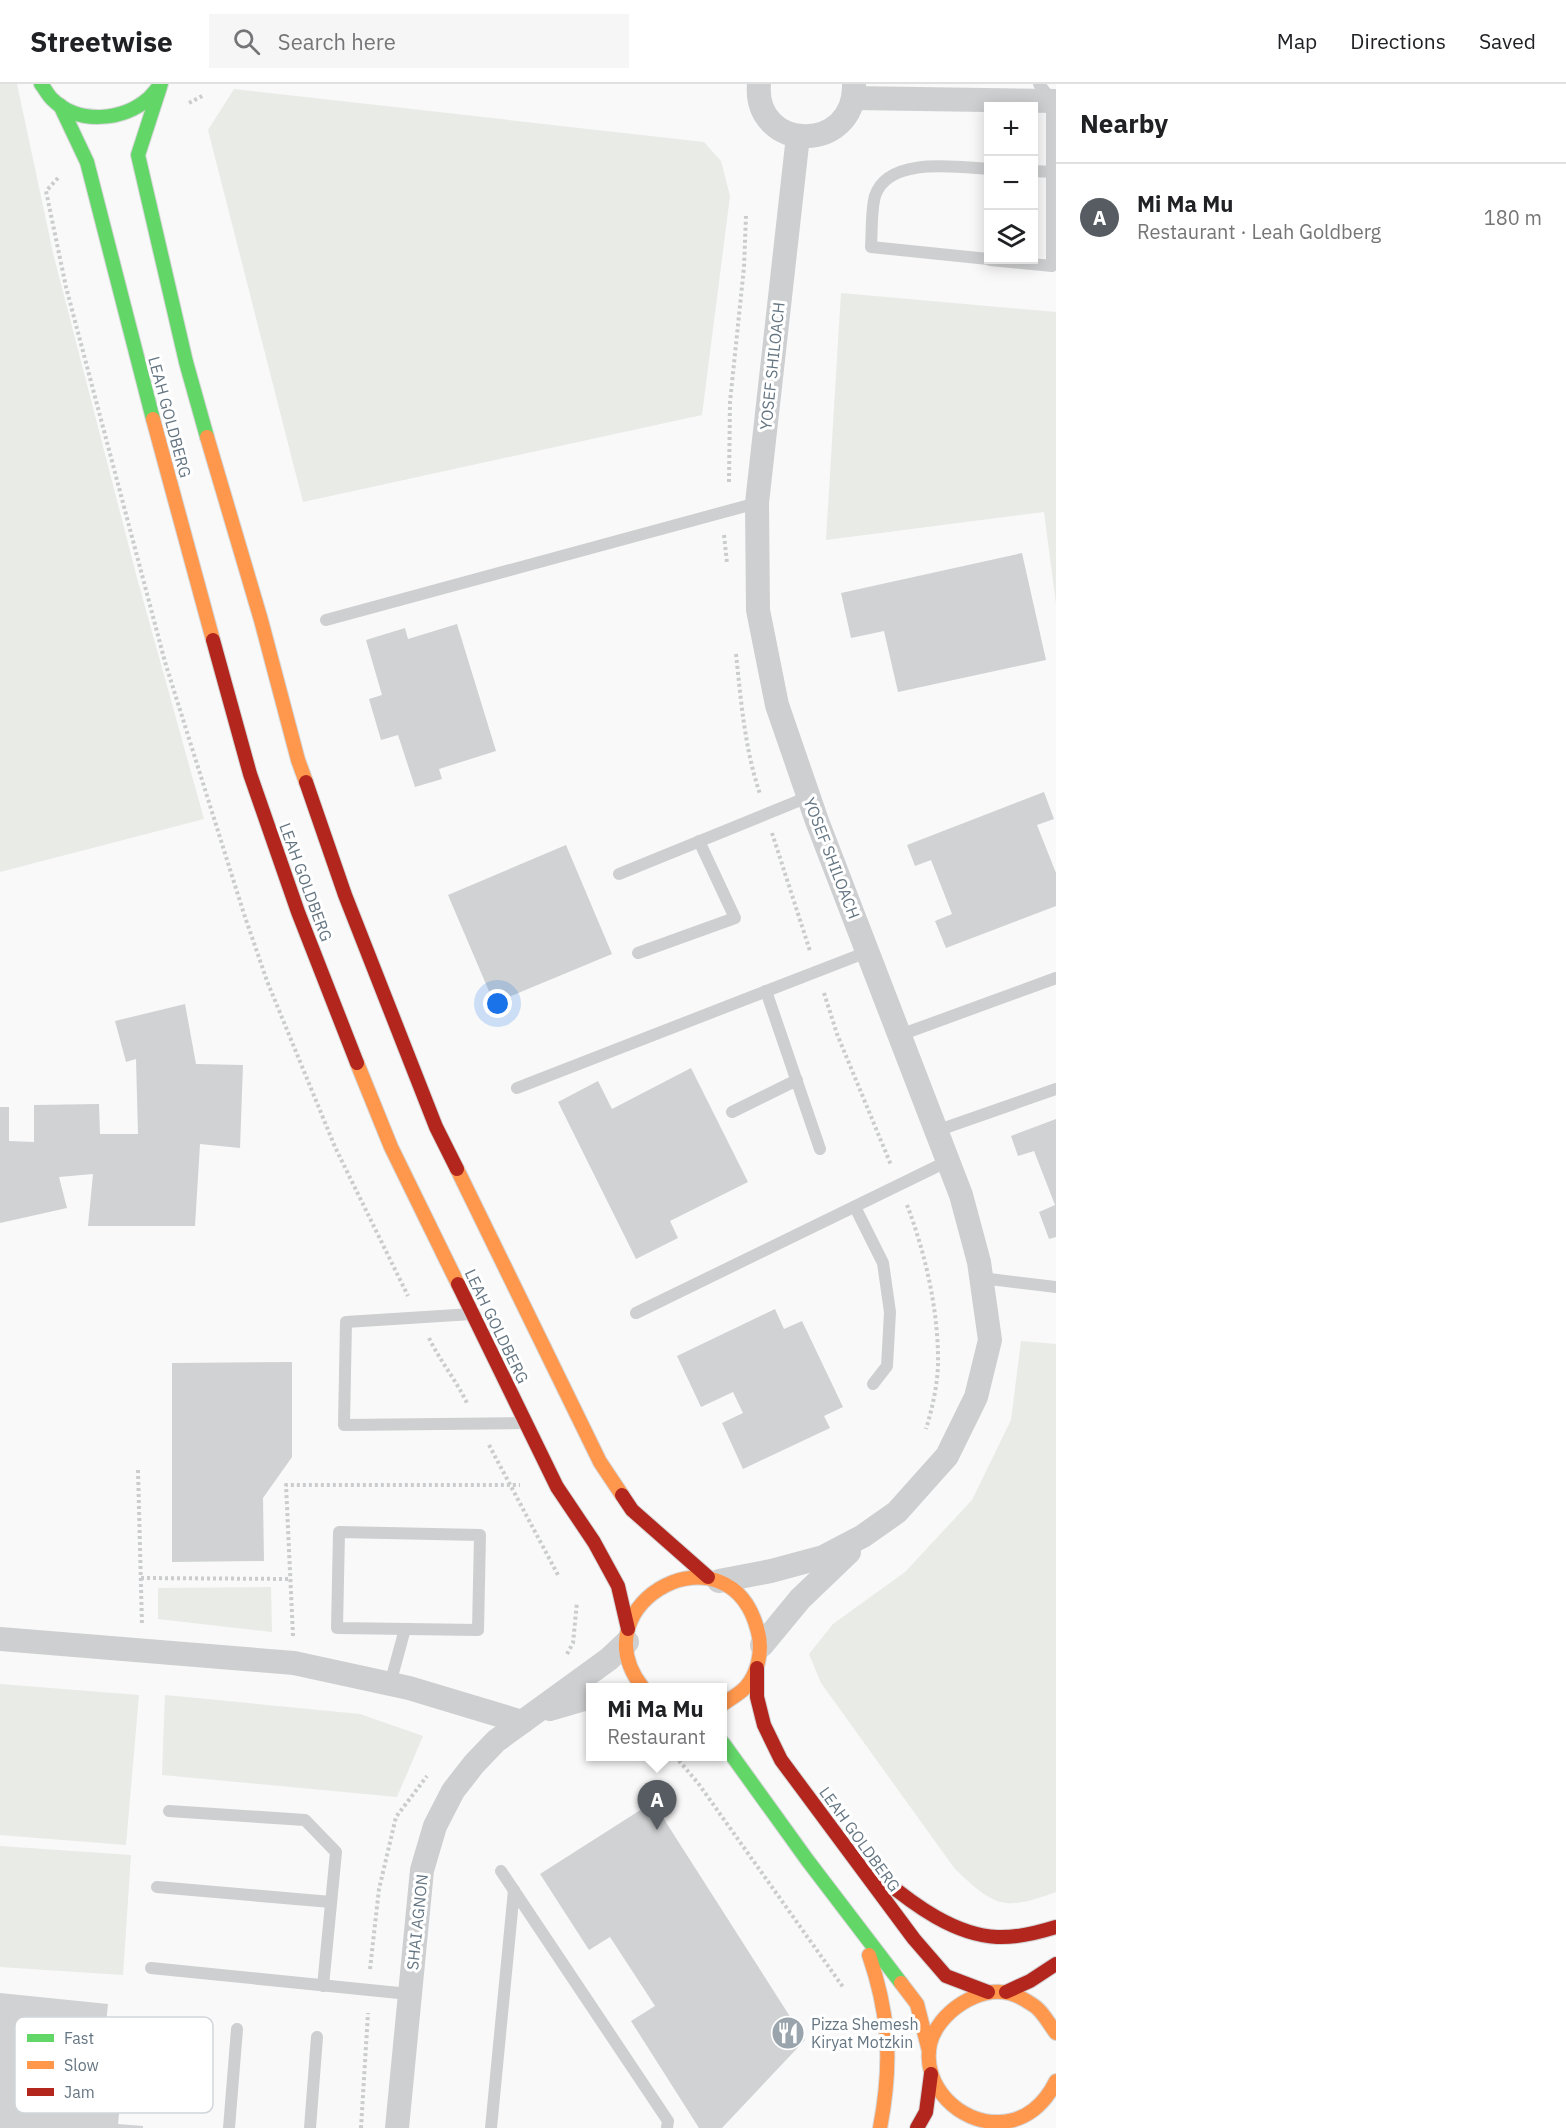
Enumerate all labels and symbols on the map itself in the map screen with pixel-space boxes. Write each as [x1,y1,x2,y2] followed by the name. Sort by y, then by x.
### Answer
[755,301,789,431] street label: YOSEF SHILOACH
[144,354,196,480] street label: LEAH GOLDBERG
[800,794,864,922] street label: YOSEF SHILOACH
[275,820,337,944] street label: LEAH GOLDBERG
[483,989,512,1018] your location
[461,1265,533,1387] street label: LEAH GOLDBERG
[638,1780,676,1830] pin: A
[815,1783,905,1895] street label: LEAH GOLDBERG
[402,1873,432,1971] street label: SHAI AGNON
[811,2014,919,2052] place label: Pizza Shemesh Kiryat Motzkin
[770,2015,806,2051] restaurant icon: Pizza Shemesh Kiryat Motzkin
[15,2017,213,2113] legend
[64,2028,94,2048] text: Fast
[64,2055,99,2075] text: Slow
[64,2082,95,2102] text: Jam

